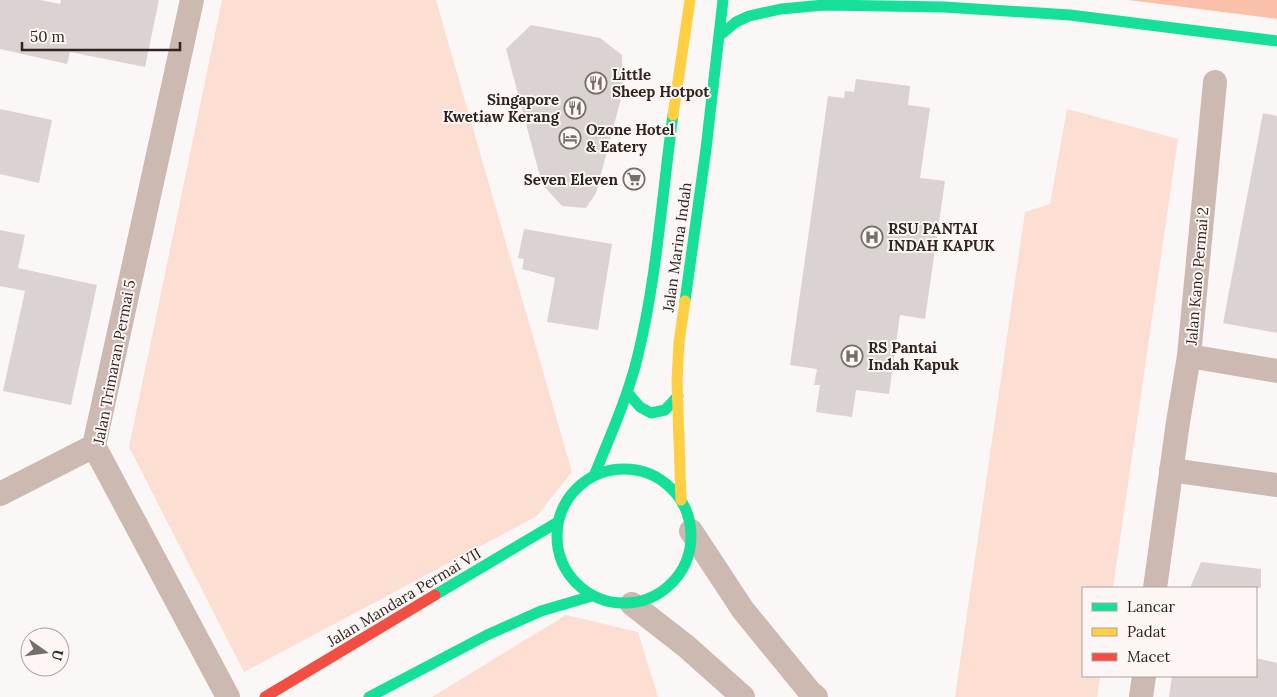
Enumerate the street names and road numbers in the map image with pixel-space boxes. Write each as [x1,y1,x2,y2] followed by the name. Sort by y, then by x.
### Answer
[658,181,696,314] street label: Jalan Marina Indah
[1181,206,1213,347] street label: Jalan Kano Permai 2
[89,278,139,447] street label: Jalan Trimaran Permai 5
[323,544,484,651] street label: Jalan Mandara Permai VII

